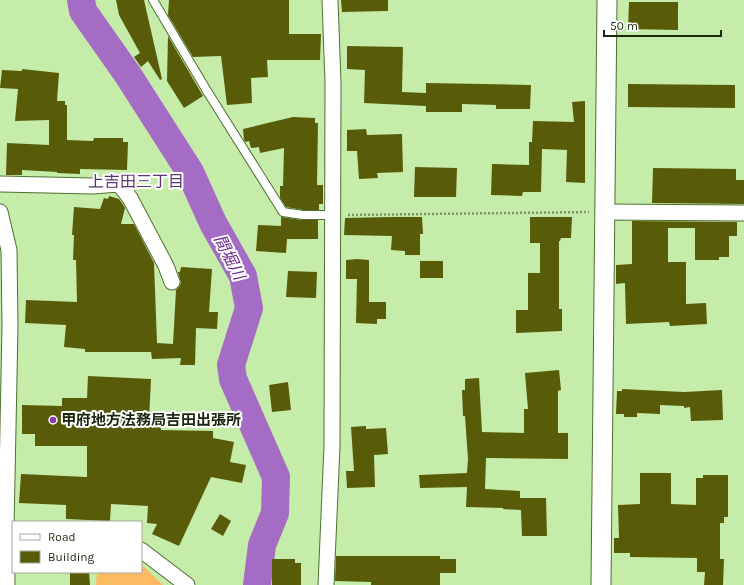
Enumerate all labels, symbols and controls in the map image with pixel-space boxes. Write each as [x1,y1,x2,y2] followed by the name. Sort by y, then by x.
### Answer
[604,12,721,38] scale bar
[610,19,638,33] text: 50 m
[88,172,184,191] district label: 上吉田三丁目
[210,232,250,285] water label: 間堀川
[61,411,241,429] place label: 甲府地方法務局吉田出張所
[48,415,58,425] marker: 甲府地方法務局吉田出張所
[12,521,142,573] legend
[48,530,76,544] text: Road
[48,550,95,564] text: Building

